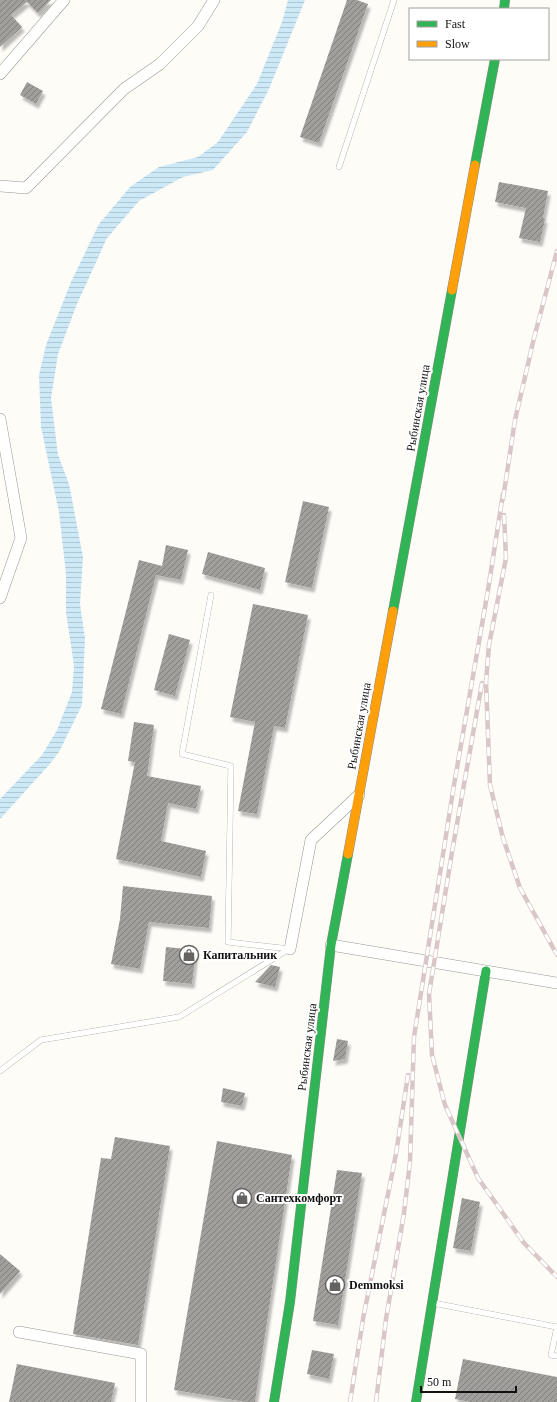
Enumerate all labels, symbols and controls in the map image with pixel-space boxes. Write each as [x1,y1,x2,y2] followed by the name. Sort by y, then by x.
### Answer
[409,8,549,60] legend
[445,17,466,31] text: Fast
[445,37,470,51] text: Slow
[403,363,433,453] street label: Рыбинская улица
[344,681,374,771] street label: Рыбинская улица
[178,944,200,966] shop icon: Капитальник
[203,948,277,962] place label: Капитальник
[295,1002,319,1092] street label: Рыбинская улица
[231,1187,253,1209] shop icon: Сантехкомфорт
[256,1191,342,1205] place label: Сантехкомфорт
[324,1274,346,1296] shop icon: Demmoksi
[349,1278,404,1292] place label: Demmoksi
[421,1368,516,1394] scale bar
[427,1375,452,1389] text: 50 m

